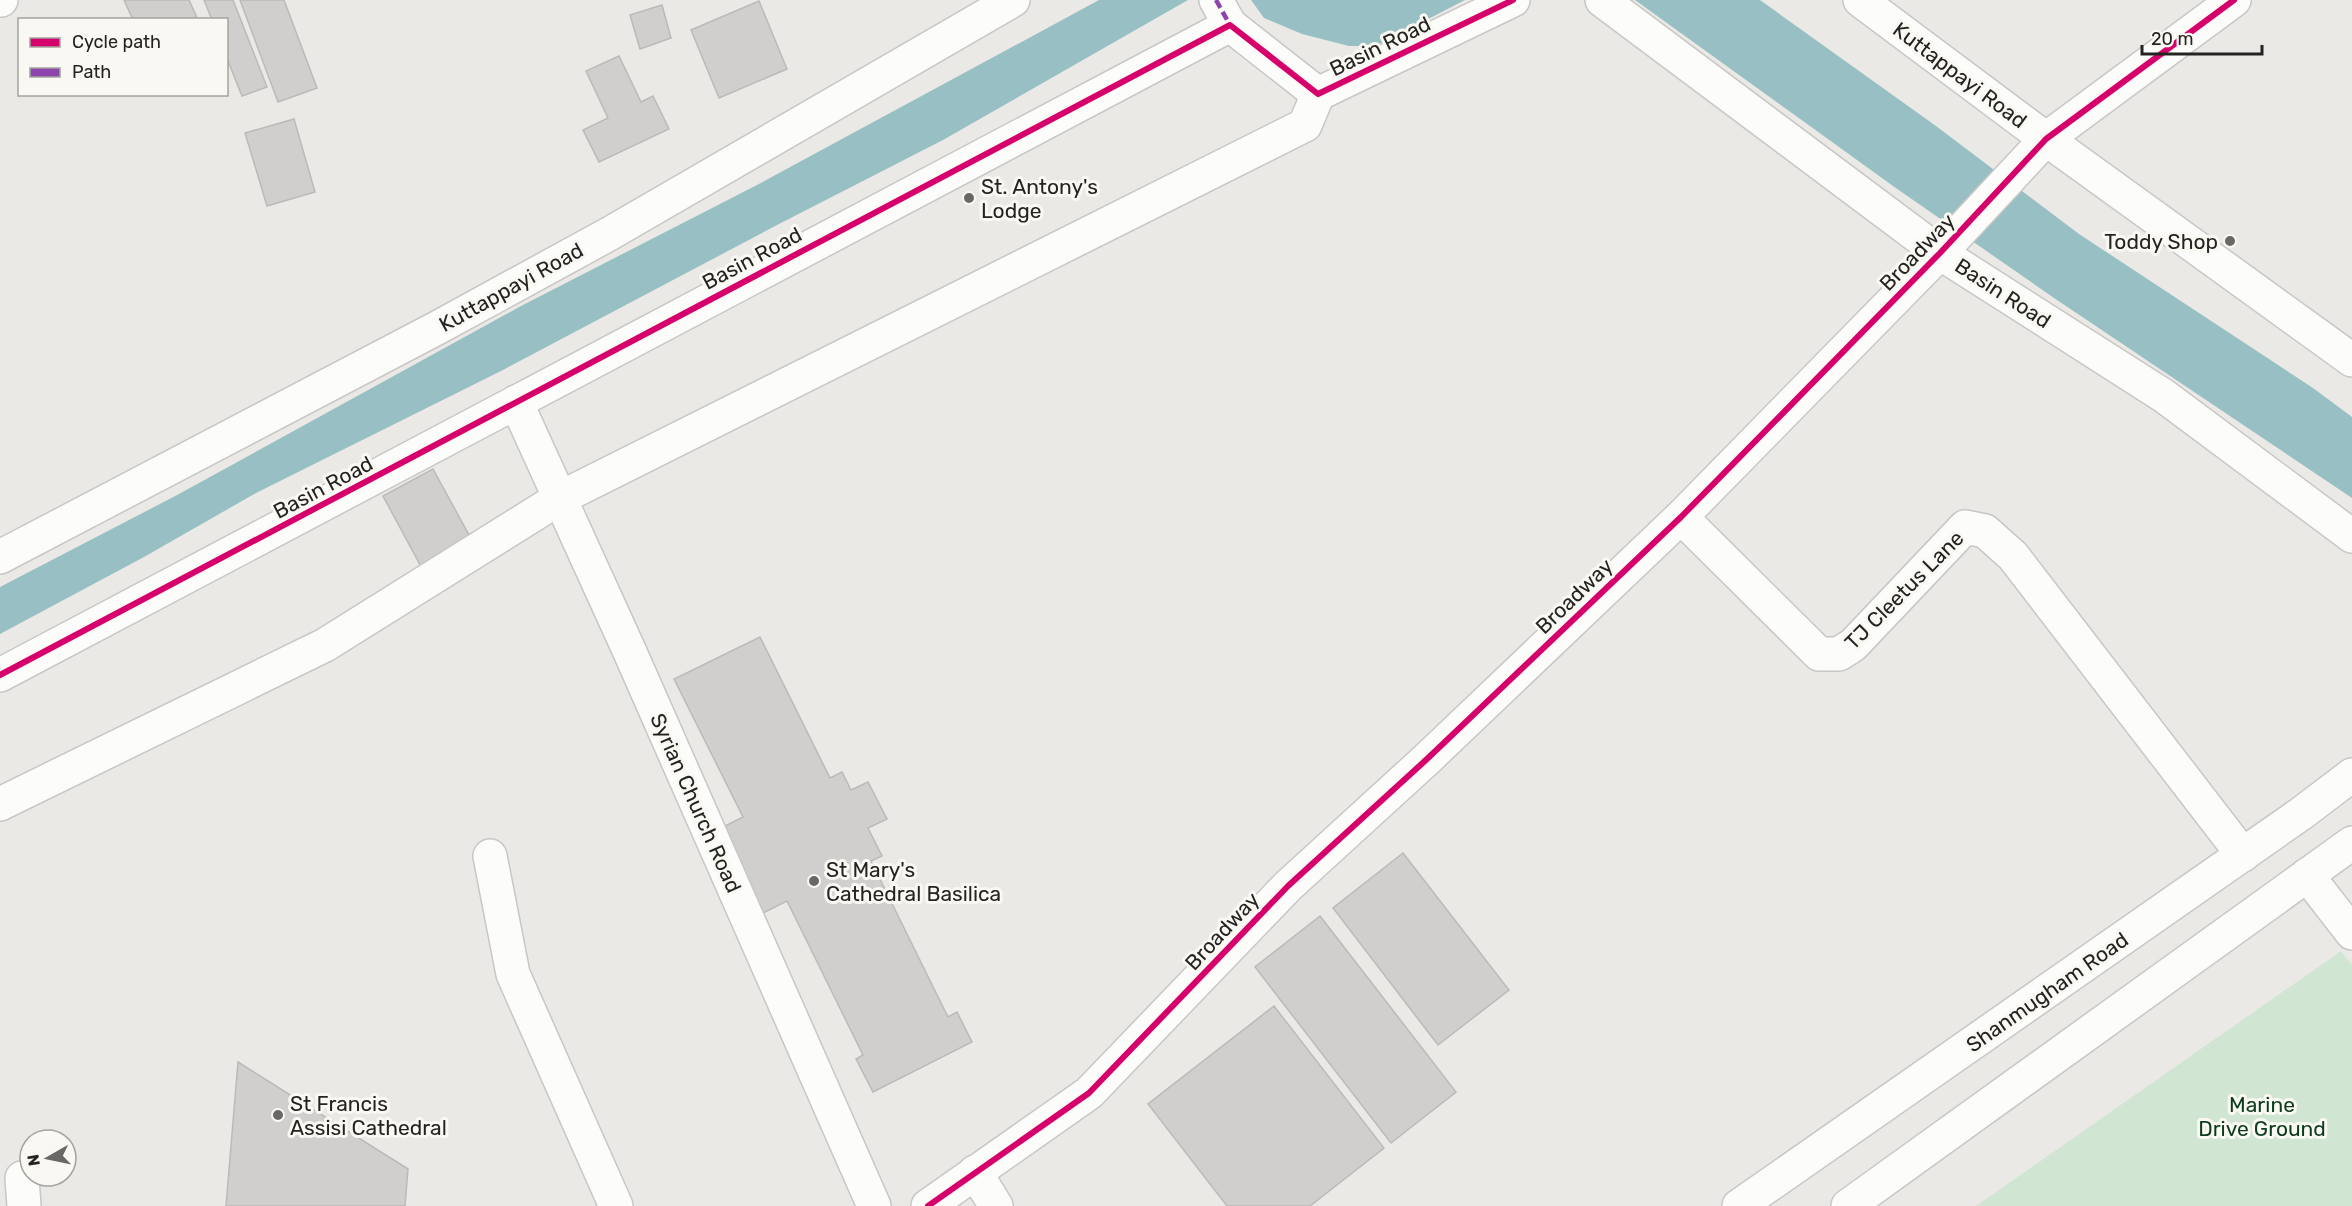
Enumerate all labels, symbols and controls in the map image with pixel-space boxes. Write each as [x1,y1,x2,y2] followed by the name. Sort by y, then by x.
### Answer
[1326,11,1434,81] street label: Basin Road
[1888,17,2032,133] street label: Kuttappayi Road
[18,18,228,96] legend
[2142,18,2262,56] scale bar
[2151,28,2193,50] text: 20 m
[72,31,161,53] text: Cycle path
[72,61,111,83] text: Path
[981,174,1098,223] place label: St. Antony's Lodge
[962,191,976,205] marker: St. Antony's Lodge
[1874,208,1960,296] street label: Broadway
[698,221,806,295] street label: Basin Road
[2104,229,2218,254] place label: Toddy Shop
[2223,234,2237,248] marker: Toddy Shop
[435,237,587,337] street label: Kuttappayi Road
[1950,253,2056,333] street label: Basin Road
[269,450,377,524] street label: Basin Road
[1839,525,1969,655] street label: TJ Cleetus Lane
[1530,553,1618,639] street label: Broadway
[645,709,747,897] street label: Syrian Church Road
[826,857,1001,906] place label: St Mary's Cathedral Basilica
[807,874,821,888] marker: St Mary's Cathedral Basilica
[1180,887,1265,975] street label: Broadway
[1961,927,2133,1057] street label: Shanmugham Road
[290,1091,447,1140] place label: St Francis Assisi Cathedral
[2198,1092,2326,1141] park label: Marine Drive Ground
[271,1108,285,1122] marker: St Francis Assisi Cathedral
[18,1128,78,1188] north arrow
[23,1153,44,1167] text: N

